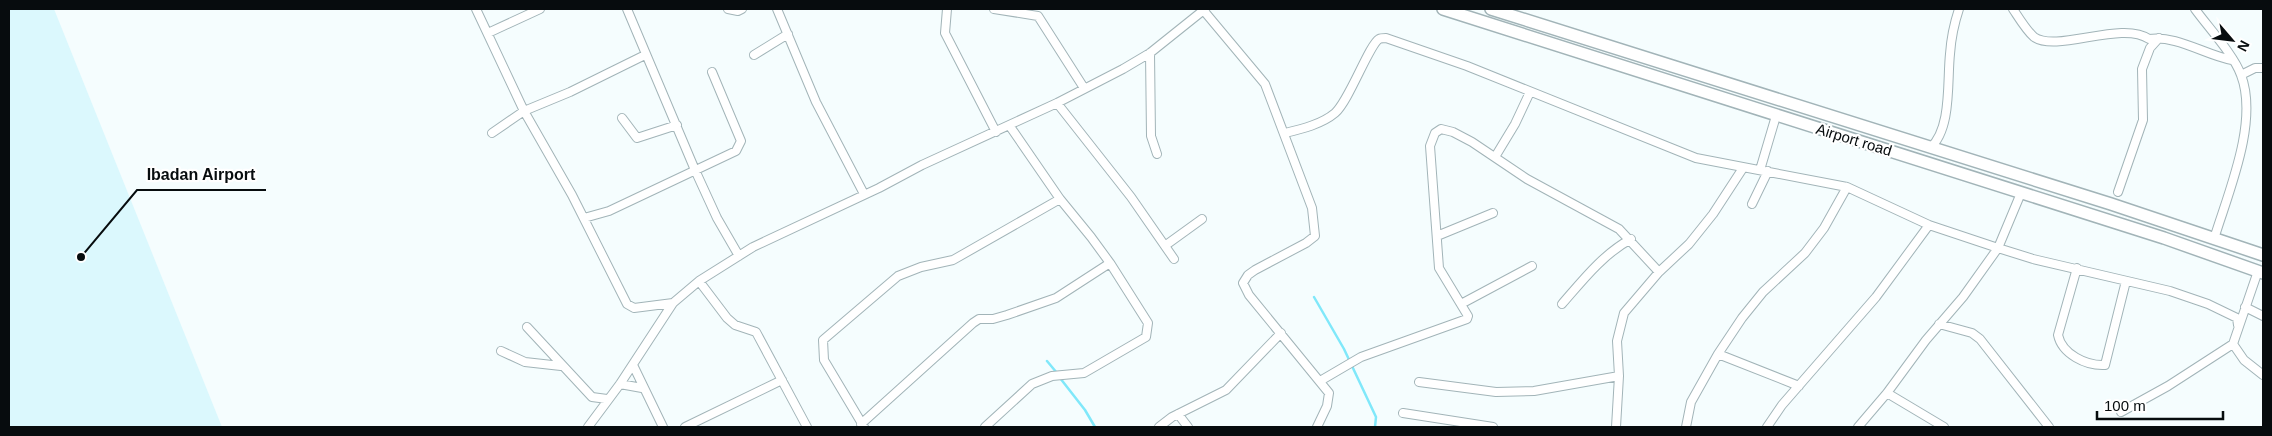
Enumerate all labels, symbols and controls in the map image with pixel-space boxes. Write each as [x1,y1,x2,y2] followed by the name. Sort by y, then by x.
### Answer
[2207,15,2257,65] north arrow
[2234,38,2253,54] text: N
[1814,120,1894,159] street label: Airport road
[137,159,266,190] callout: Ibadan Airport
[147,166,256,183] text: Ibadan Airport
[2097,388,2223,420] scale bar
[2104,397,2146,414] text: 100 m

